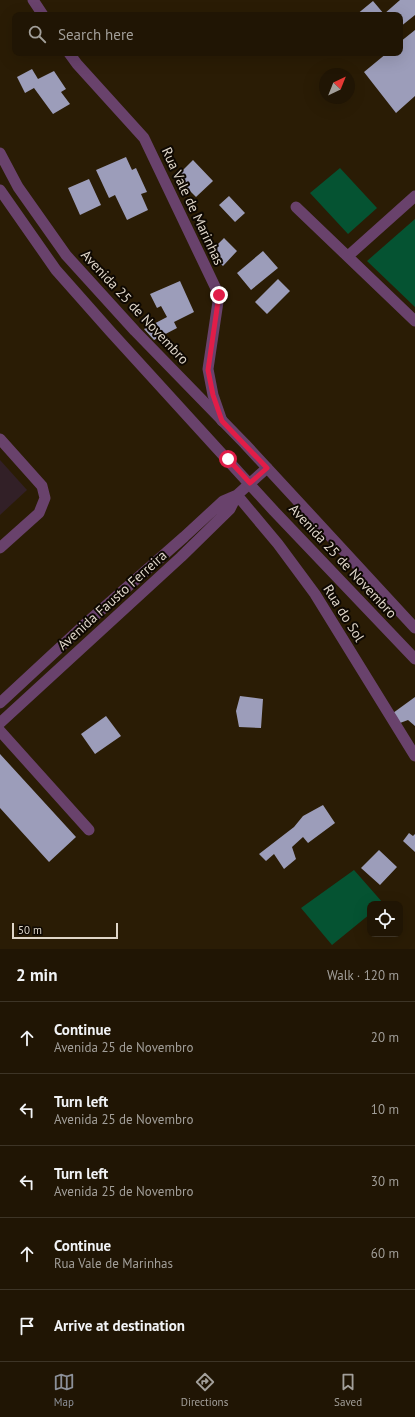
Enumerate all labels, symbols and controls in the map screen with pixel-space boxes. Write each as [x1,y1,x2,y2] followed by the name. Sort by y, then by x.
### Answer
[12,12,403,56] search box
[26,23,48,45] icon: search
[58,25,134,44] text: Search here
[319,68,355,104] north arrow
[158,144,228,268] street label: Rua Vale de Marinhas
[77,246,193,368] street label: Avenida 25 de Novembro
[210,286,228,304] route end
[219,450,237,468] route start
[285,500,401,622] street label: Avenida 25 de Novembro
[54,546,170,654] street label: Avenida Fausto Ferreira
[319,581,369,645] street label: Rua do Sol
[367,901,403,937] map controls
[367,901,403,937] button: locate
[12,921,118,940] scale bar
[18,923,42,937] text: 50 m
[16,964,57,986] text: 2 min
[327,967,399,984] text: Walk · 120 m
[54,1020,111,1039] text: Continue
[16,1027,38,1049] icon: ahead
[371,1029,399,1046] text: 20 m
[54,1039,193,1056] text: Avenida 25 de Novembro
[54,1092,108,1111] text: Turn left
[16,1099,38,1121] icon: left
[371,1101,399,1118] text: 10 m
[54,1111,193,1128] text: Avenida 25 de Novembro
[54,1164,108,1183] text: Turn left
[16,1171,38,1193] icon: left
[371,1173,399,1190] text: 30 m
[54,1183,193,1200] text: Avenida 25 de Novembro
[54,1236,111,1255] text: Continue
[16,1243,38,1265] icon: ahead
[371,1245,399,1262] text: 60 m
[54,1255,173,1272] text: Rua Vale de Marinhas
[16,1315,38,1337] icon: arrive
[54,1316,185,1335] text: Arrive at destination
[53,1371,75,1409] tab: Map
[181,1371,228,1409] tab: Directions
[334,1371,362,1409] tab: Saved

